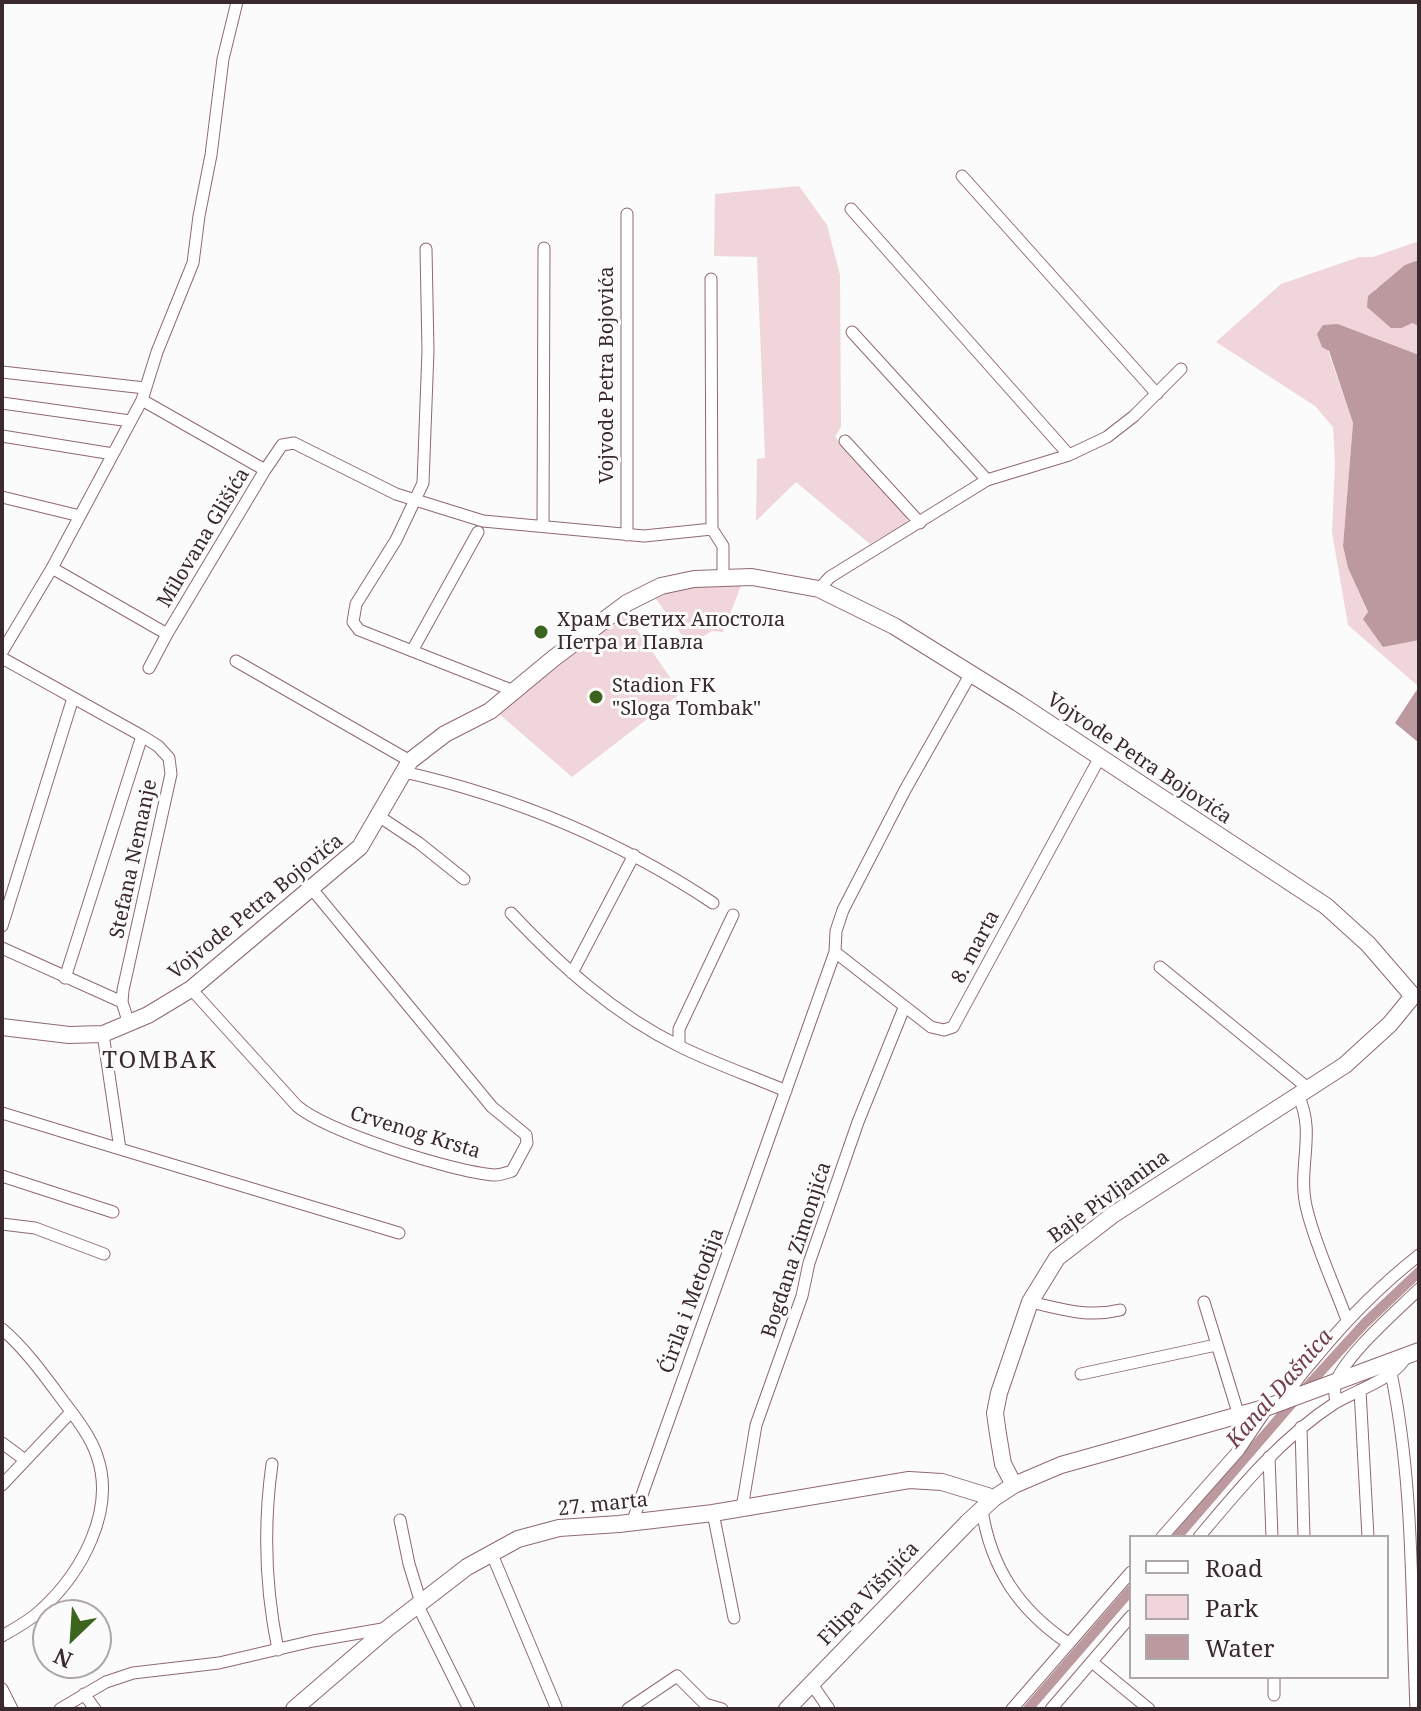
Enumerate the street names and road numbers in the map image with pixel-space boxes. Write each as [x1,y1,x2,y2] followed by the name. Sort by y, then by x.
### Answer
[595,266,619,484] street label: Vojvode Petra Bojovića
[153,464,255,612] street label: Milovana Glišića
[1042,688,1236,830] street label: Vojvode Petra Bojovića
[105,777,163,941] street label: Stefana Nemanje
[164,829,348,985] street label: Vojvode Petra Bojovića
[947,906,1005,988] street label: 8. marta
[347,1102,483,1164] street label: Crvenog Krsta
[1044,1145,1174,1249] street label: Baje Pivljanina
[757,1159,837,1341] street label: Bogdana Zimonjića
[655,1225,729,1377] street label: Ćirila i Metodija
[557,1488,649,1522] street label: 27. marta
[814,1537,924,1651] street label: Filipa Višnjića

